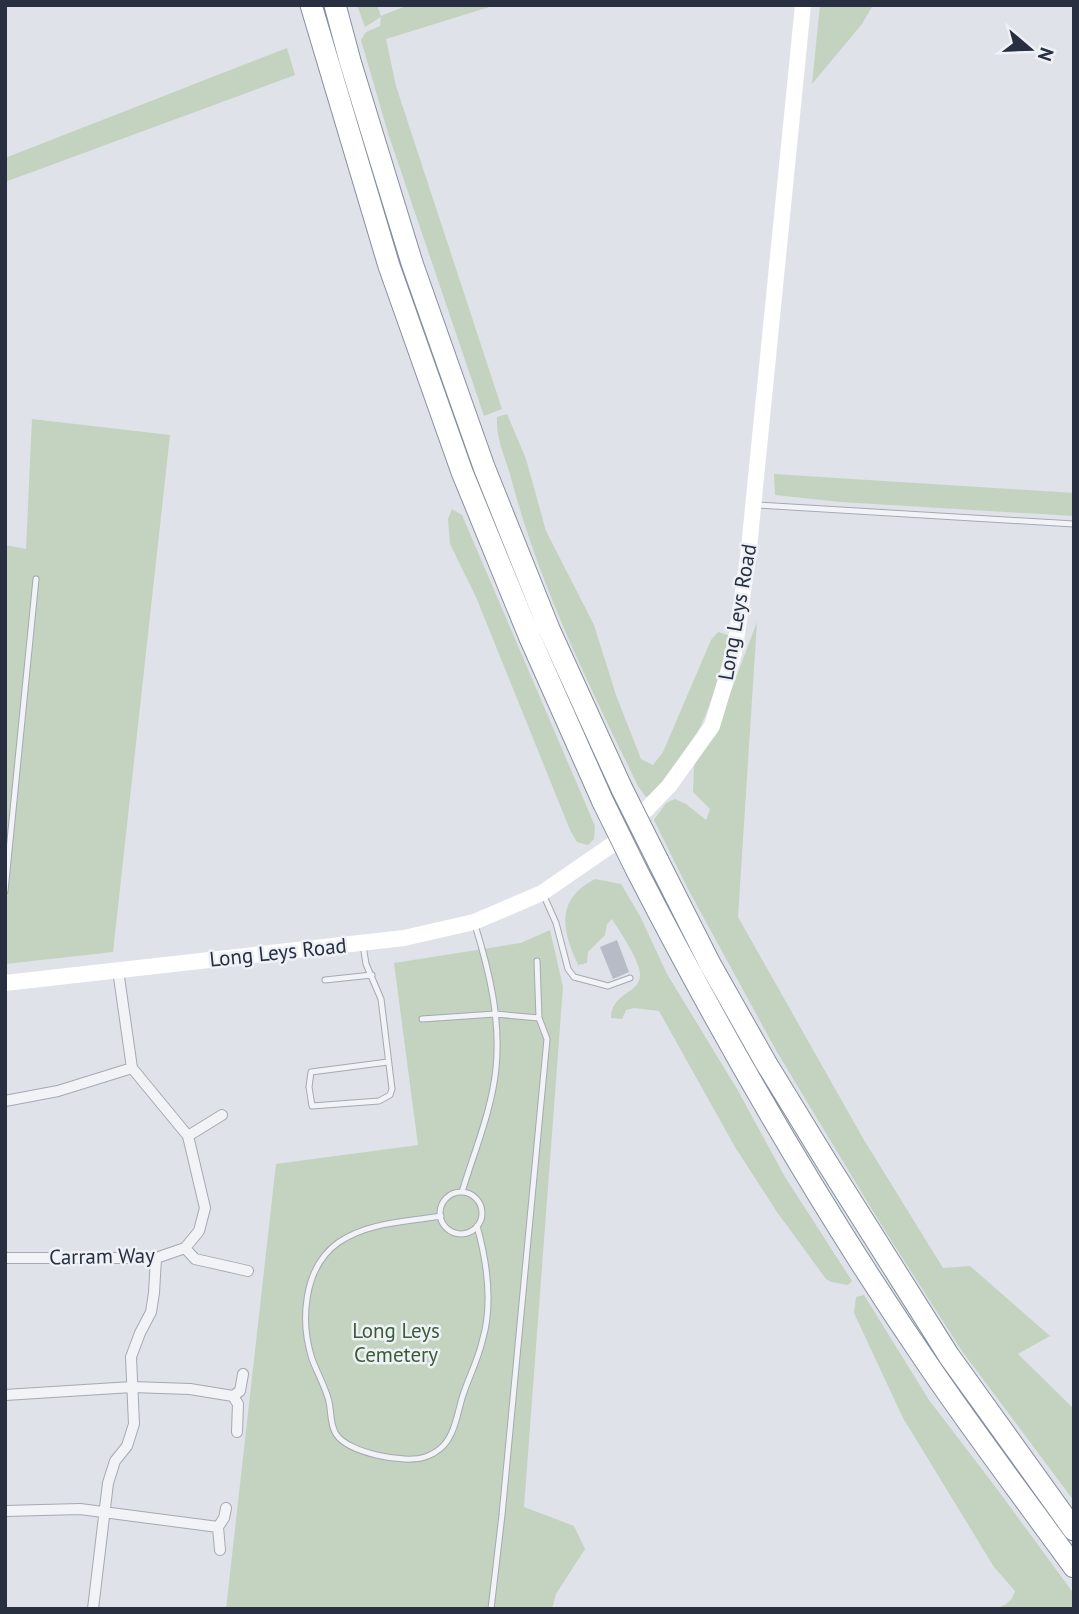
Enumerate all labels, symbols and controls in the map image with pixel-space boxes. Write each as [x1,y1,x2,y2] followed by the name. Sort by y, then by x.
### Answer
[995,14,1065,84] north arrow
[1033,45,1059,64] text: N
[712,542,762,682] street label: Long Leys Road
[208,931,348,973] street label: Long Leys Road
[49,1242,155,1270] street label: Carram Way
[352,1317,440,1368] park label: Long Leys Cemetery

